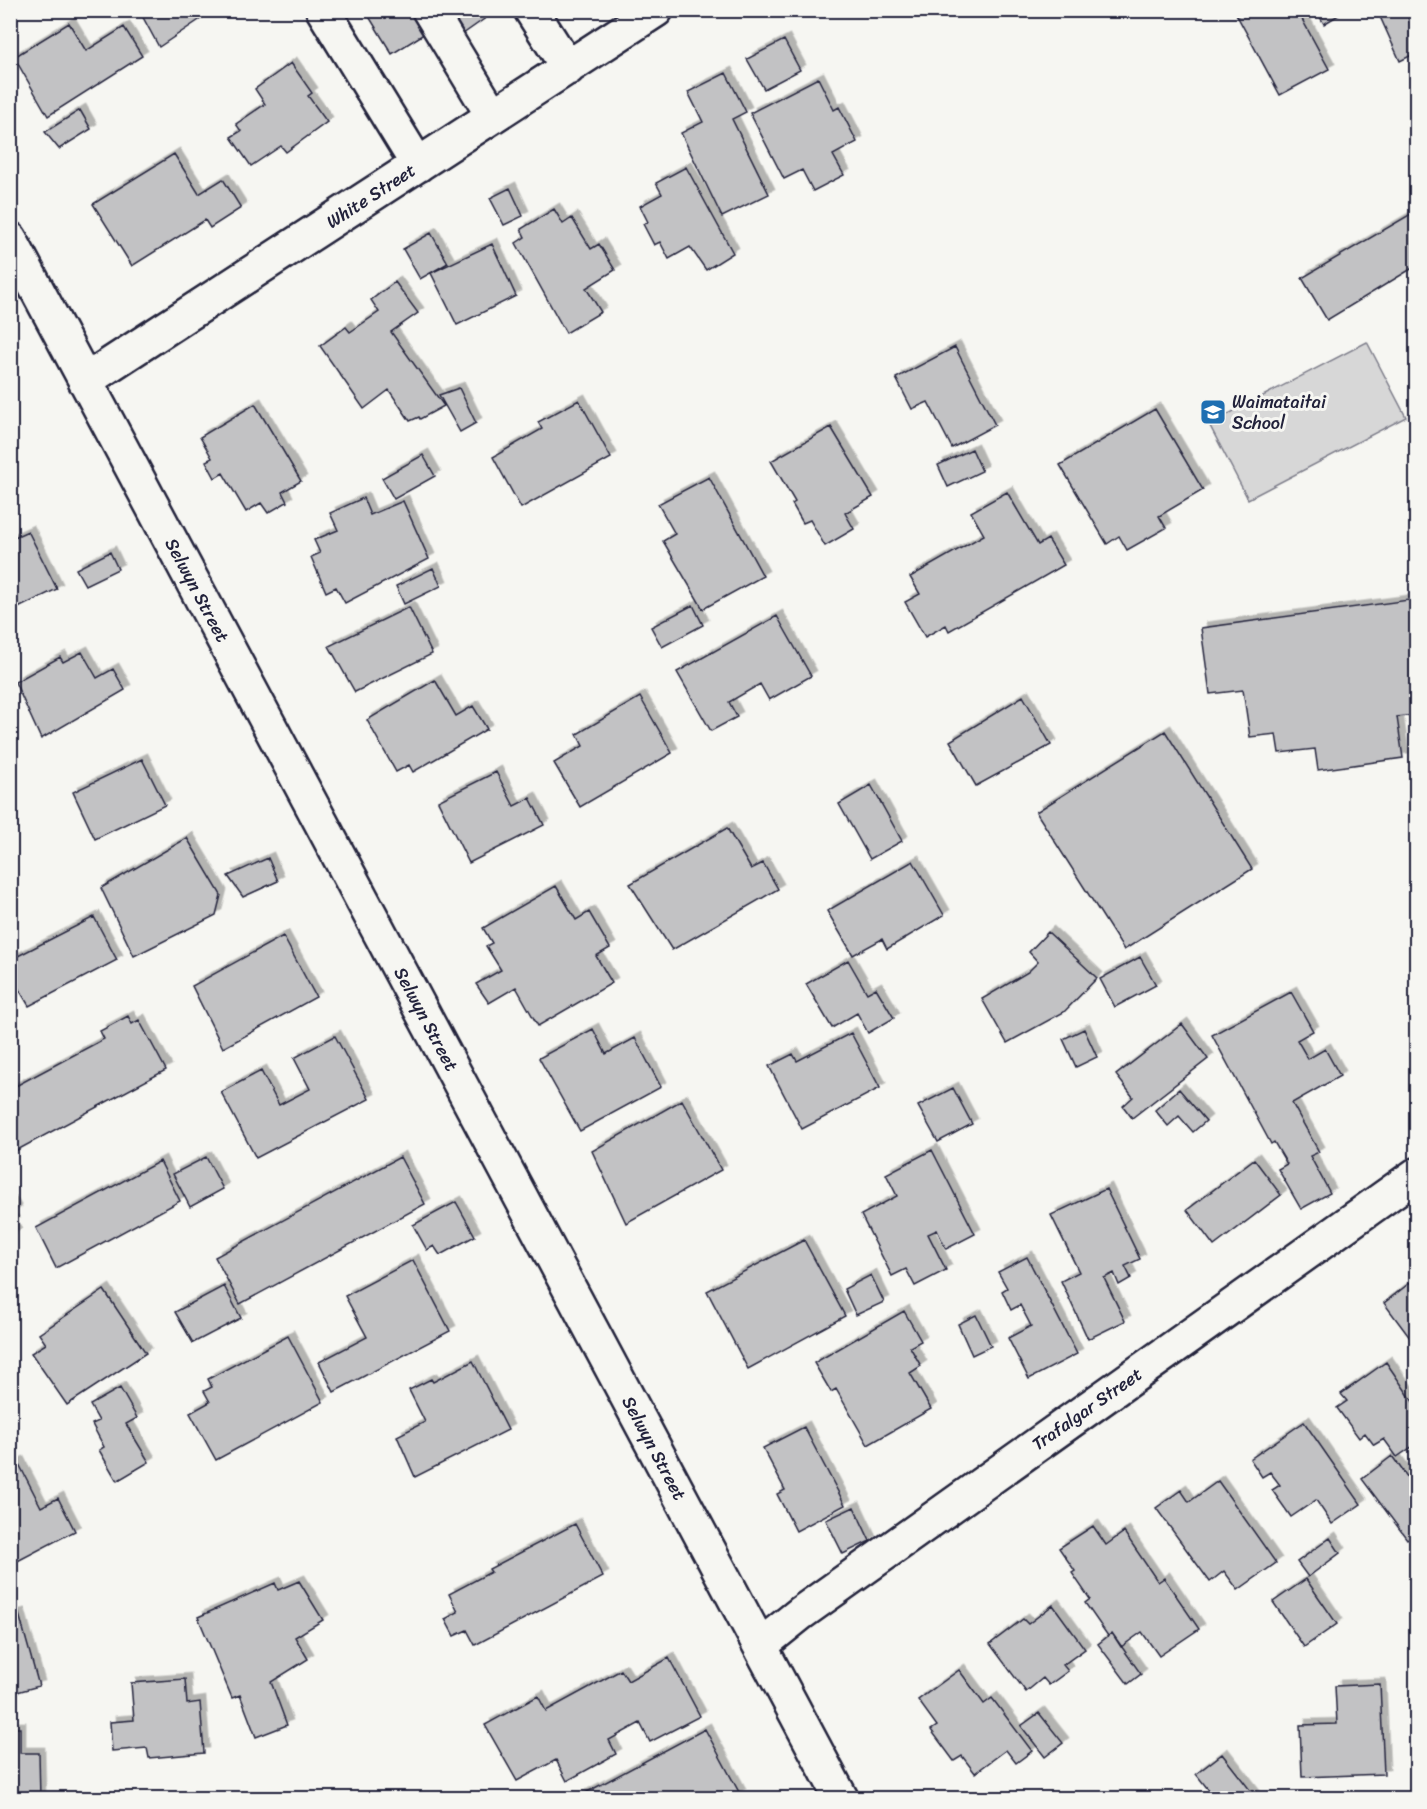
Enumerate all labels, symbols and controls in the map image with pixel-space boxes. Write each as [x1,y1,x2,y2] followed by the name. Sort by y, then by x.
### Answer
[320,155,423,237] street label: White Street
[1232,386,1327,439] place label: Waimataitai School
[1198,397,1228,427] school or university icon: Waimataitai School
[156,532,238,648] street label: Selwyn Street
[385,961,467,1077] street label: Selwyn Street
[1025,1359,1149,1459] street label: Trafalgar Street
[613,1390,695,1506] street label: Selwyn Street

